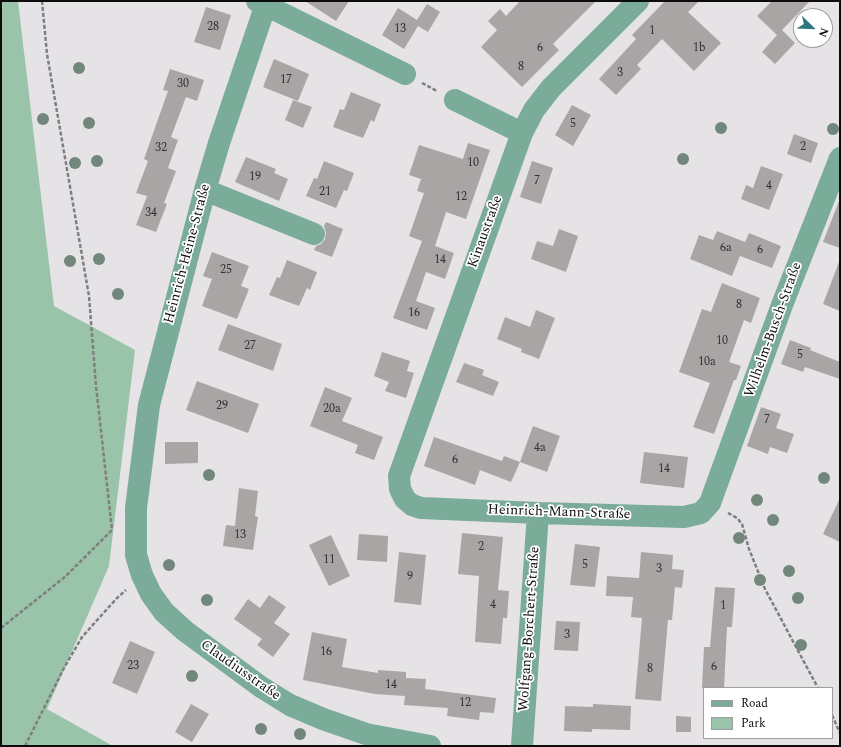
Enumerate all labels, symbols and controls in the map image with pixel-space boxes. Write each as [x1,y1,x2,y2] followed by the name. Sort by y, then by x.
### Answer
[793,8,833,48] north arrow
[207,21,219,35] house number: 28
[394,23,406,37] house number: 13
[649,25,655,39] house number: 1
[814,25,833,40] text: N
[537,42,543,56] house number: 6
[693,42,705,56] house number: 1b
[518,61,524,75] house number: 8
[617,67,623,81] house number: 3
[280,74,292,88] house number: 17
[177,78,189,92] house number: 30
[570,118,576,132] house number: 5
[800,141,806,155] house number: 2
[155,142,167,156] house number: 32
[467,157,479,171] house number: 10
[249,171,261,185] house number: 19
[534,175,540,189] house number: 7
[766,180,772,194] house number: 4
[161,182,215,326] street label: Heinrich-Heine-Straße
[319,186,331,200] house number: 21
[455,191,467,205] house number: 12
[465,193,507,271] street label: Kinaustraße
[145,207,157,221] house number: 34
[720,242,732,256] house number: 6a
[757,244,763,258] house number: 6
[434,254,446,268] house number: 14
[742,260,806,400] street label: Wilhelm-Busch-Straße
[220,264,232,278] house number: 25
[736,299,742,313] house number: 8
[408,307,420,321] house number: 16
[716,335,728,349] house number: 10
[244,340,256,354] house number: 27
[797,349,803,363] house number: 5
[698,356,716,370] house number: 10a
[216,400,228,414] house number: 29
[323,403,341,417] house number: 20a
[764,414,770,428] house number: 7
[534,442,546,456] house number: 4a
[452,454,458,468] house number: 6
[658,463,670,477] house number: 14
[487,502,631,524] street label: Heinrich-Mann-Straße
[234,529,246,543] house number: 13
[478,541,484,555] house number: 2
[516,546,544,712] street label: Wolfgang-Borchert-Straße
[323,554,335,568] house number: 11
[582,559,588,573] house number: 5
[656,563,662,577] house number: 3
[407,571,413,585] house number: 9
[490,599,496,613] house number: 4
[720,600,726,614] house number: 1
[564,629,570,643] house number: 3
[197,637,283,705] street label: Claudiusstraße
[320,646,332,660] house number: 16
[127,660,139,674] house number: 23
[711,661,717,675] house number: 6
[647,663,653,677] house number: 8
[385,679,397,693] house number: 14
[703,687,833,739] legend
[741,694,768,713] text: Road
[459,697,471,711] house number: 12
[741,714,766,733] text: Park

